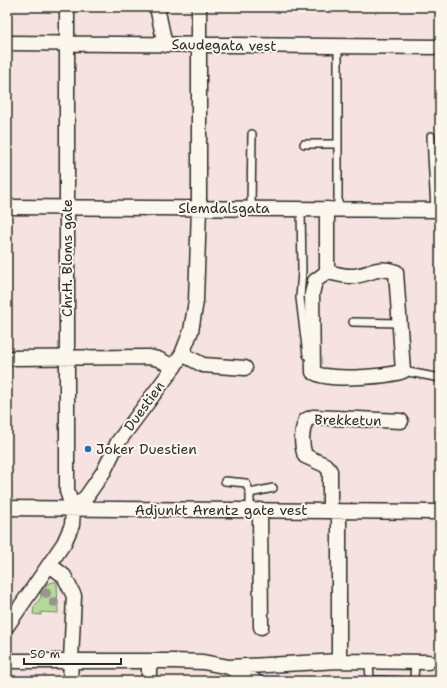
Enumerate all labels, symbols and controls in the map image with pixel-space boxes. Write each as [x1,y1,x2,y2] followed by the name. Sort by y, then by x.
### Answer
[171,35,277,55] street label: Saudegata vest
[58,199,76,317] street label: Chr.H. Bloms gate
[178,199,270,217] street label: Slemdalsgata
[120,377,168,435] street label: Duestien
[314,410,382,430] street label: Brekketun
[96,440,197,458] place label: Joker Duestien
[83,444,93,454] marker: Joker Duestien
[135,501,307,519] street label: Adjunkt Arentz gate vest
[24,640,121,666] scale bar
[30,646,60,662] text: 50 m

